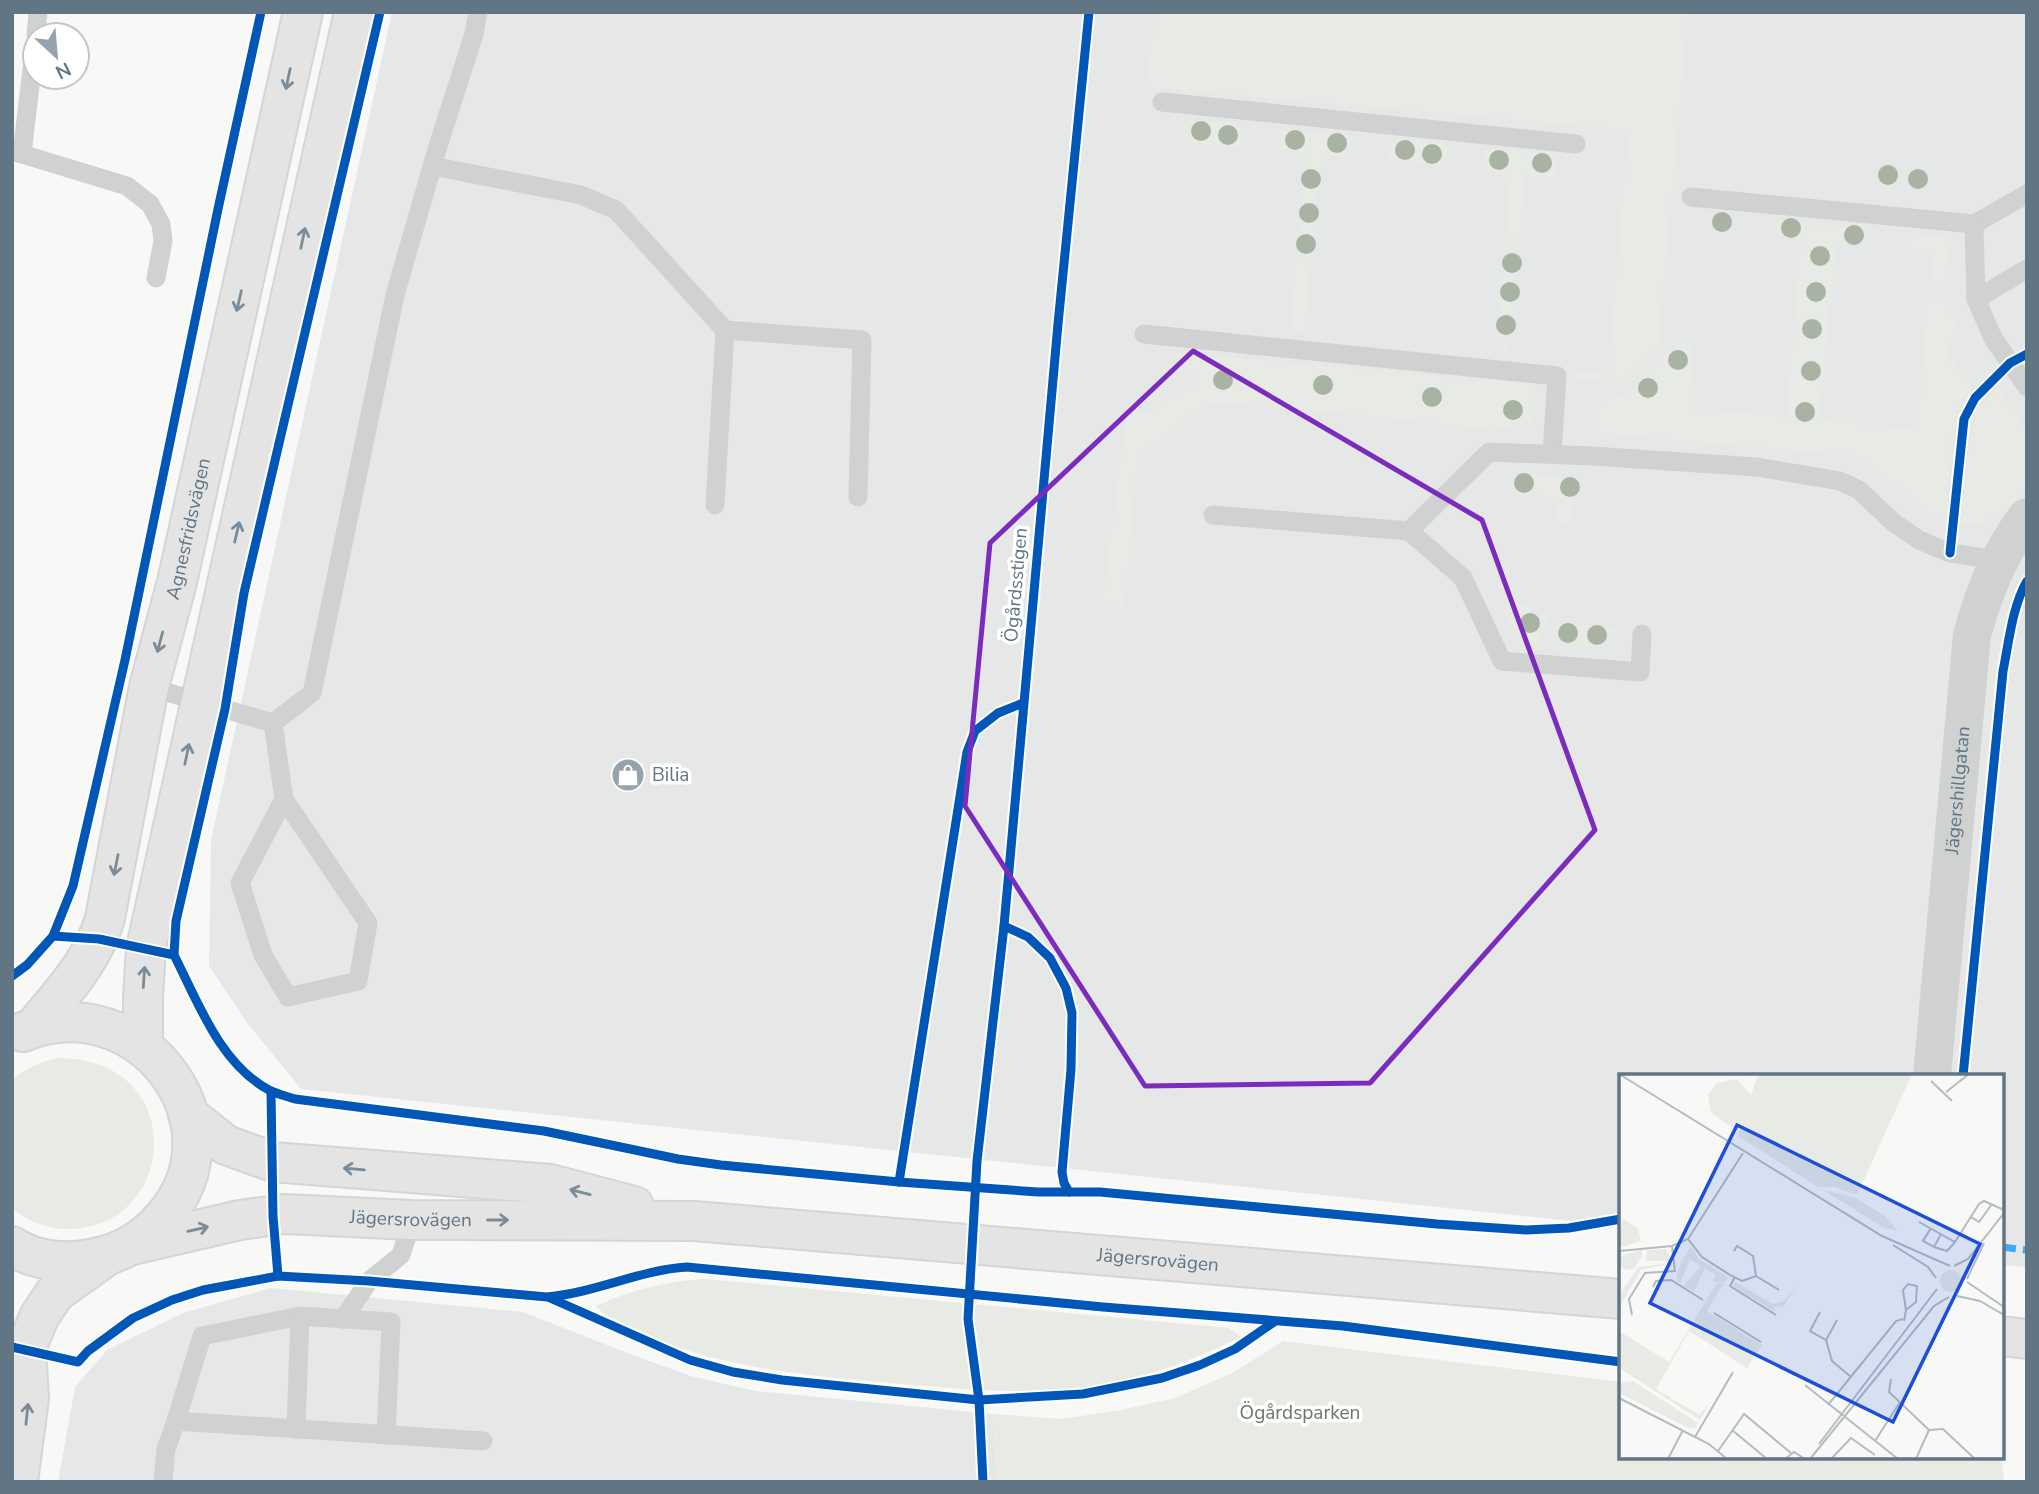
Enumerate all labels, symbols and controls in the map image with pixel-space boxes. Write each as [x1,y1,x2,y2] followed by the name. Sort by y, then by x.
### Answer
[21,21,91,91] north arrow
[51,56,75,85] text: N
[281,67,294,90] one-way arrow
[296,227,310,250] one-way arrow
[232,289,245,312] one-way arrow
[160,456,217,602] street label: Agnesfridsvägen
[231,521,245,544] one-way arrow
[998,527,1034,643] street label: Ögårdsstigen
[153,630,166,653] one-way arrow
[1939,725,1977,856] street label: Jägershillgatan
[181,743,195,766] one-way arrow
[609,756,647,794] shop icon: Bilia
[652,762,689,788] place label: Bilia
[108,853,122,876] one-way arrow
[138,966,151,989] one-way arrow
[1619,1074,2004,1459] inset map
[343,1162,366,1175] one-way arrow
[569,1185,592,1198] one-way arrow
[348,1204,472,1233] street label: Jägersrovägen
[486,1213,509,1227] one-way arrow
[186,1222,209,1235] one-way arrow
[1095,1242,1220,1278] street label: Jägersrovägen
[1240,1400,1360,1426] park label: Ögårdsparken
[21,1403,34,1426] one-way arrow

